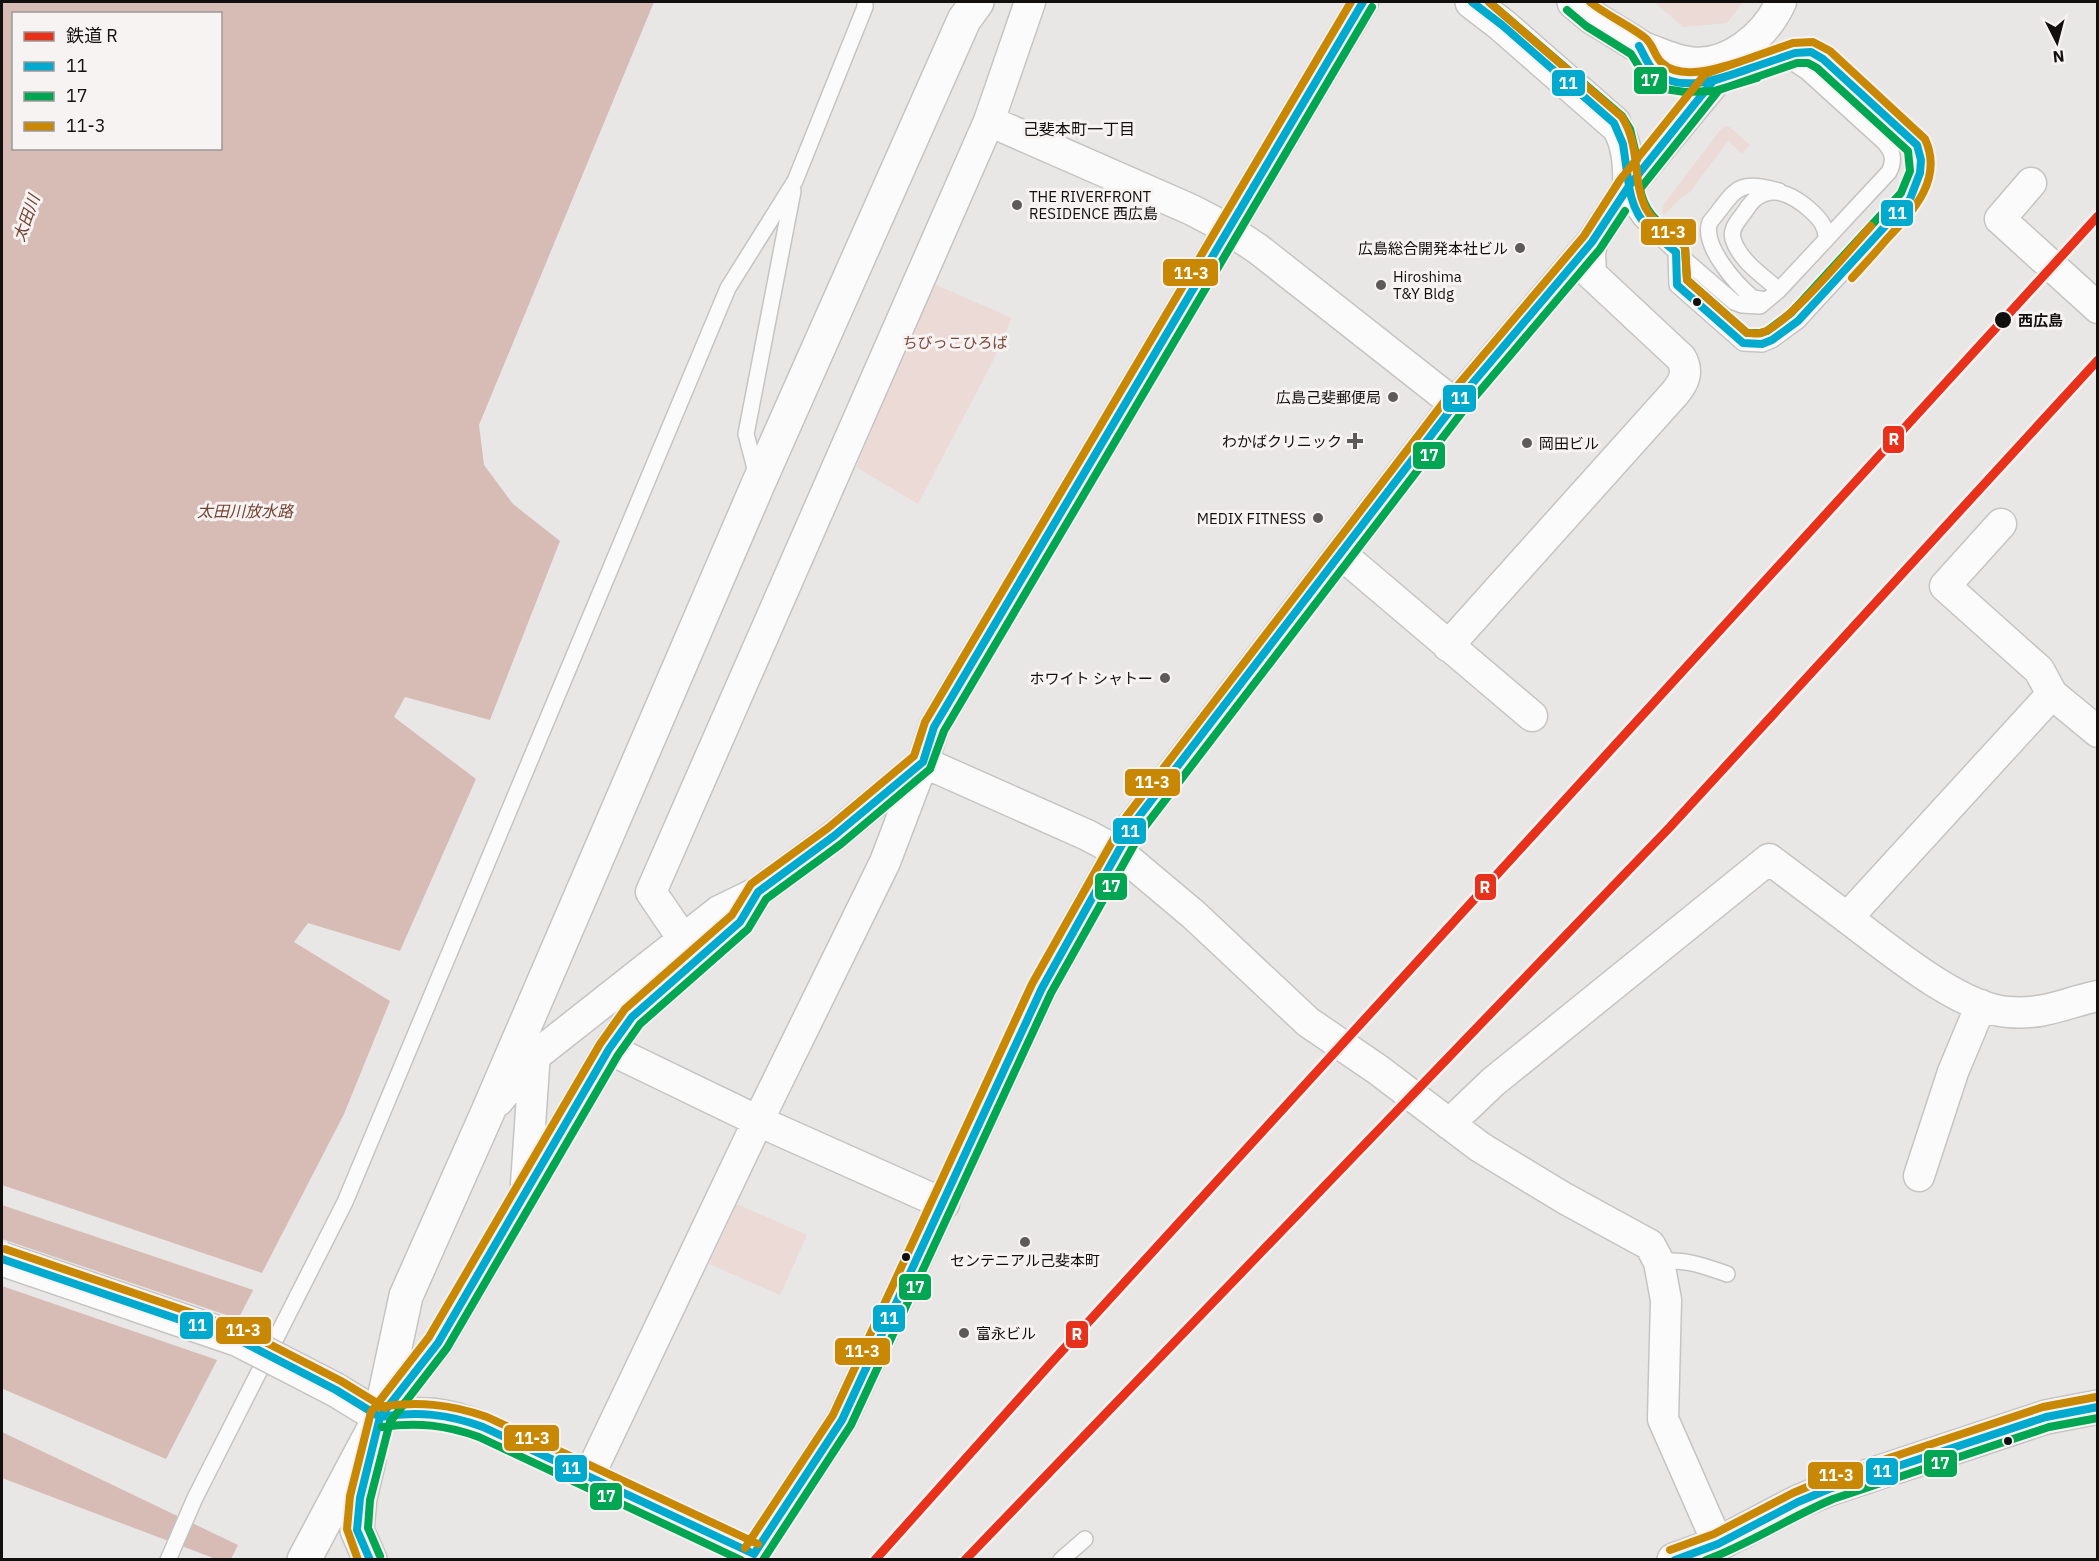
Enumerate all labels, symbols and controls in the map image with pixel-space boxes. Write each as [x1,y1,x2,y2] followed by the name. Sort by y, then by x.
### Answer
[12,12,222,150] legend
[2027,12,2087,72] north arrow
[66,24,118,47] text: 鉄道 R
[2052,46,2065,67] text: N
[66,54,88,77] text: 11
[1633,66,1668,95] line badge: 17
[1551,69,1586,97] line badge: 11
[1640,70,1660,90] text: 17
[1558,73,1578,93] text: 11
[66,84,88,107] text: 17
[66,114,106,137] text: 11-3
[1023,119,1135,139] district label: 己斐本町一丁目
[1029,187,1158,223] place label: THE RIVERFRONT RESIDENCE 西広島
[8,190,44,244] water label: 太田川
[1010,198,1024,212] marker: THE RIVERFRONT RESIDENCE 西広島
[1880,199,1914,227] line badge: 11
[1887,203,1907,223] text: 11
[1640,218,1697,246] line badge: 11-3
[1650,222,1686,242] text: 11-3
[1358,239,1508,258] place label: 広島総合開発本社ビル
[1513,241,1527,255] marker: 広島総合開発本社ビル
[1162,258,1219,287] line badge: 11-3
[1173,263,1209,283] text: 11-3
[1393,267,1462,303] place label: Hiroshima T&Y Bldg
[1374,278,1388,292] marker: Hiroshima T&Y Bldg
[1691,296,1703,308] unlabelled marker
[1993,310,2013,330] marker: 西広島
[2018,311,2063,330] place label: 西広島
[902,333,1008,352] park label: ちびっこひろば
[1442,384,1477,413] line badge: 11
[1276,388,1381,407] place label: 広島己斐郵便局
[1450,388,1470,408] text: 11
[1386,390,1400,404] marker: 広島己斐郵便局
[1882,425,1905,454] line badge: R
[1889,429,1900,449] text: R
[1222,432,1342,451] place label: わかばクリニック
[1346,432,1364,450] marker: わかばクリニック
[1539,434,1599,453] place label: 岡田ビル
[1520,436,1534,450] marker: 岡田ビル
[1412,441,1446,470] line badge: 17
[1419,445,1439,465] text: 17
[197,501,295,521] water label: 太田川放水路
[1197,509,1306,528] place label: MEDIX FITNESS
[1311,511,1325,525] marker: MEDIX FITNESS
[1029,669,1153,688] place label: ホワイト シャトー
[1158,671,1172,685] marker: ホワイト シャトー
[1124,768,1181,797] line badge: 11-3
[1134,772,1170,792] text: 11-3
[1112,817,1147,845] line badge: 11
[1120,821,1140,841] text: 11
[1094,872,1128,901] line badge: 17
[1474,873,1497,901] line badge: R
[1101,876,1121,896] text: 17
[1480,877,1491,897] text: R
[1018,1235,1032,1249] marker: センテニアル己斐本町
[900,1251,912,1263] unlabelled marker
[950,1251,1100,1270] place label: センテニアル己斐本町
[898,1273,932,1301] line badge: 17
[905,1277,925,1297] text: 17
[872,1304,906,1333] line badge: 11
[879,1308,899,1328] text: 11
[179,1311,214,1340] line badge: 11
[187,1315,207,1335] text: 11
[215,1316,272,1345] line badge: 11-3
[225,1320,261,1340] text: 11-3
[1065,1320,1089,1349] line badge: R
[976,1324,1036,1343] place label: 富永ビル
[1072,1324,1083,1344] text: R
[957,1326,971,1340] marker: 富永ビル
[834,1337,891,1366] line badge: 11-3
[844,1341,880,1361] text: 11-3
[503,1424,560,1452] line badge: 11-3
[514,1428,550,1448] text: 11-3
[2002,1435,2014,1447] unlabelled marker
[1923,1449,1958,1478] line badge: 17
[1930,1453,1950,1473] text: 17
[554,1454,588,1483] line badge: 11
[1865,1457,1899,1486] line badge: 11
[561,1458,581,1478] text: 11
[1807,1461,1864,1490] line badge: 11-3
[1872,1461,1892,1481] text: 11
[1818,1465,1854,1485] text: 11-3
[589,1482,623,1511] line badge: 17
[596,1486,616,1506] text: 17

